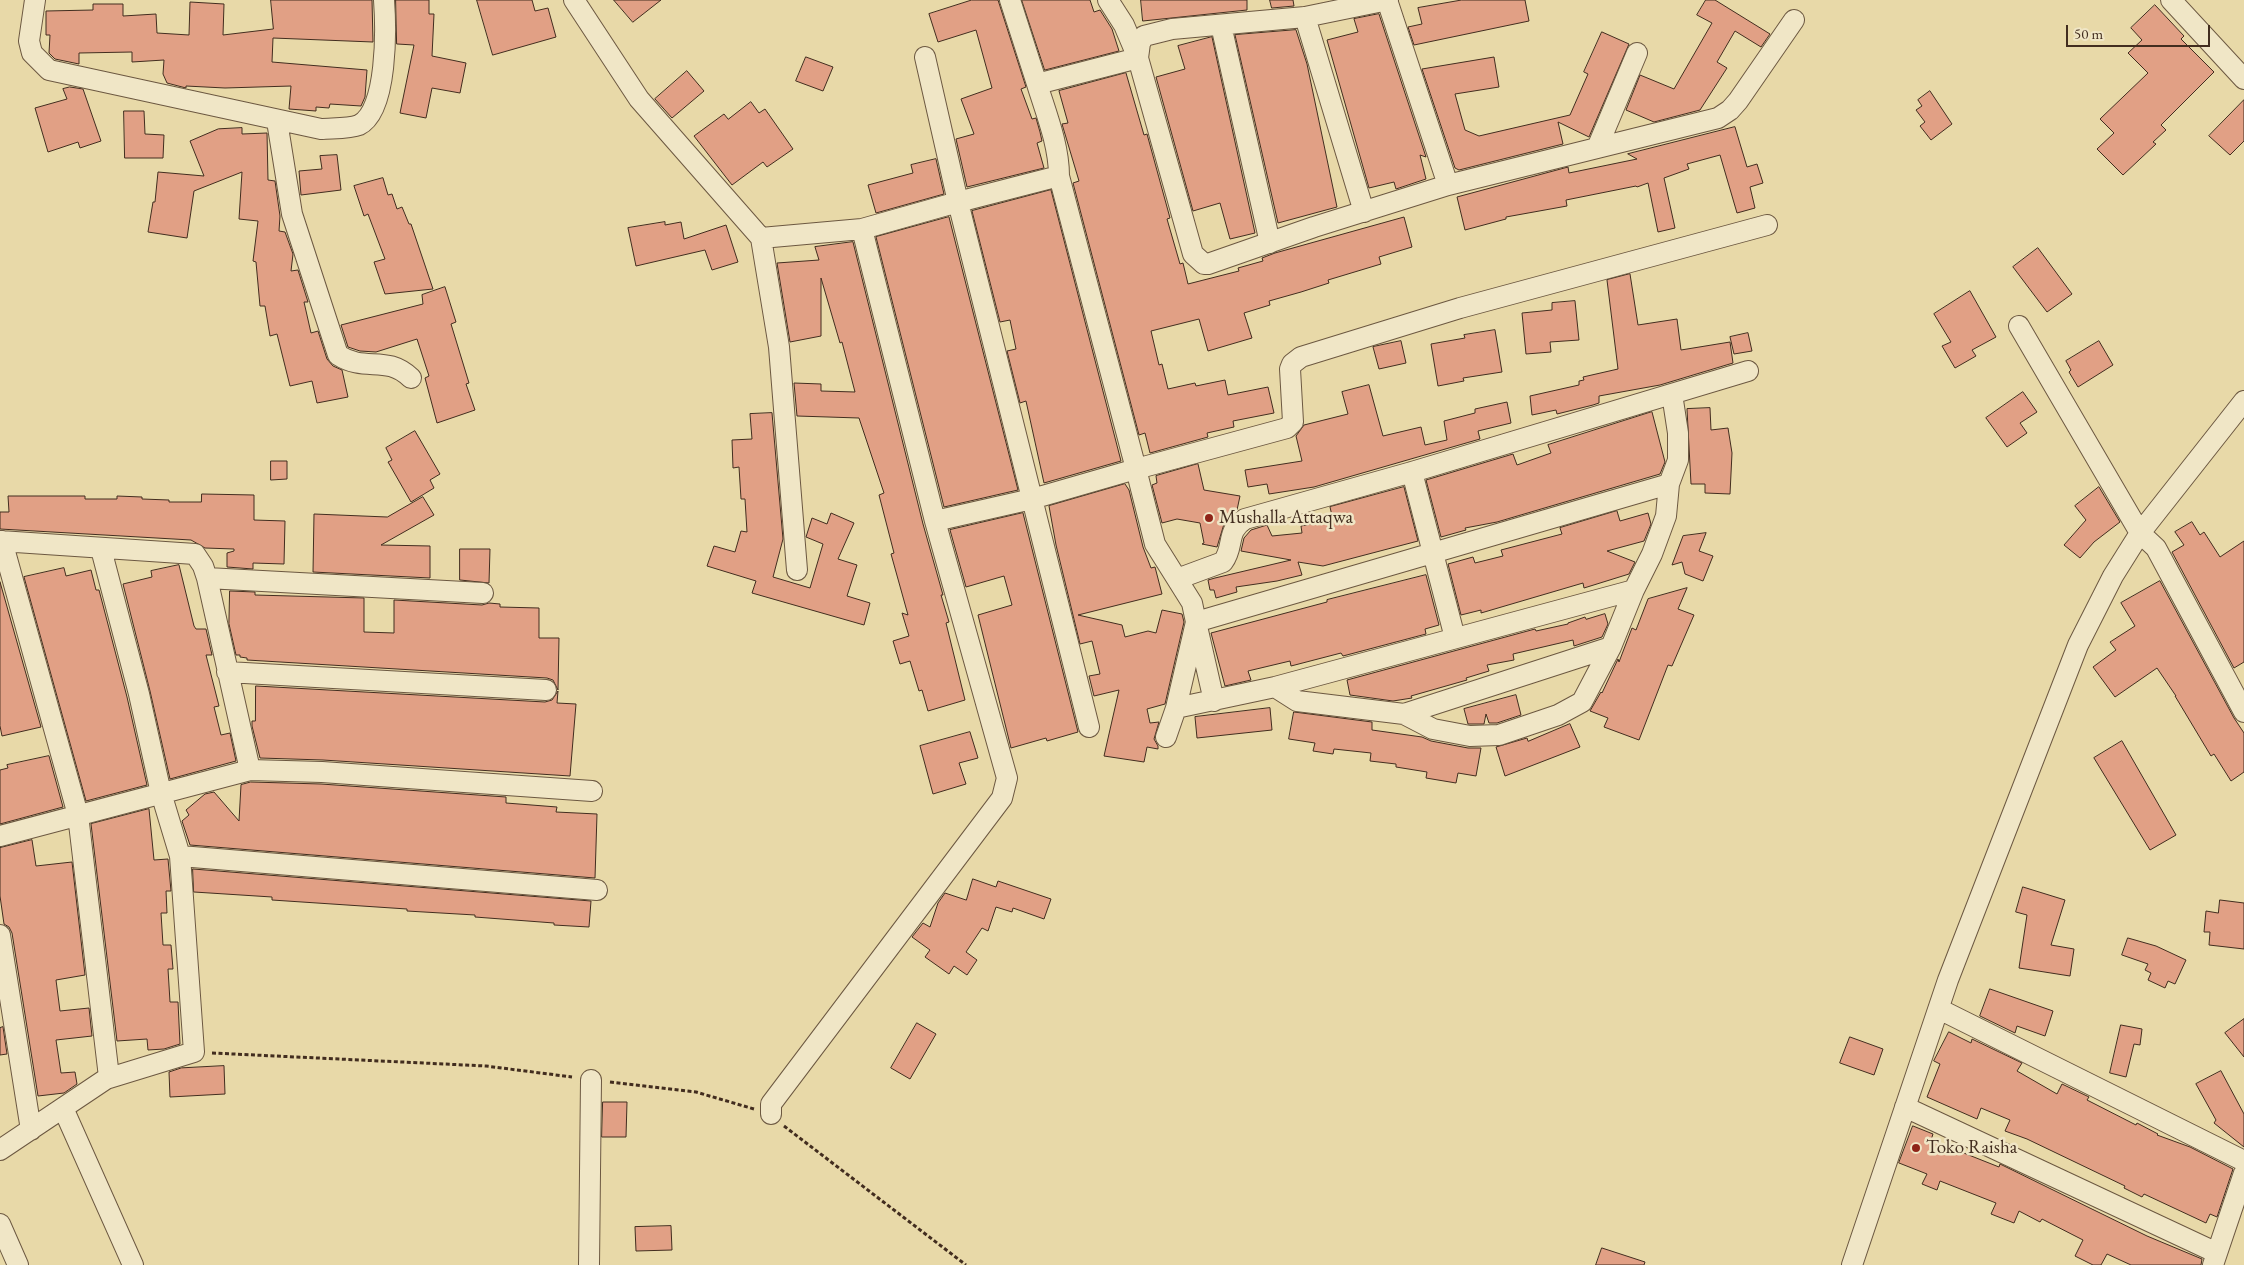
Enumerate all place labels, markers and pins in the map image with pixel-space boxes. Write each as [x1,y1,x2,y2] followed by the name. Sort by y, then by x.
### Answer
[1219,507,1353,529] place label: Mushalla Attaqwa
[1203,512,1215,524] marker: Mushalla Attaqwa
[1926,1137,2017,1159] place label: Toko Raisha
[1910,1142,1922,1154] marker: Toko Raisha

